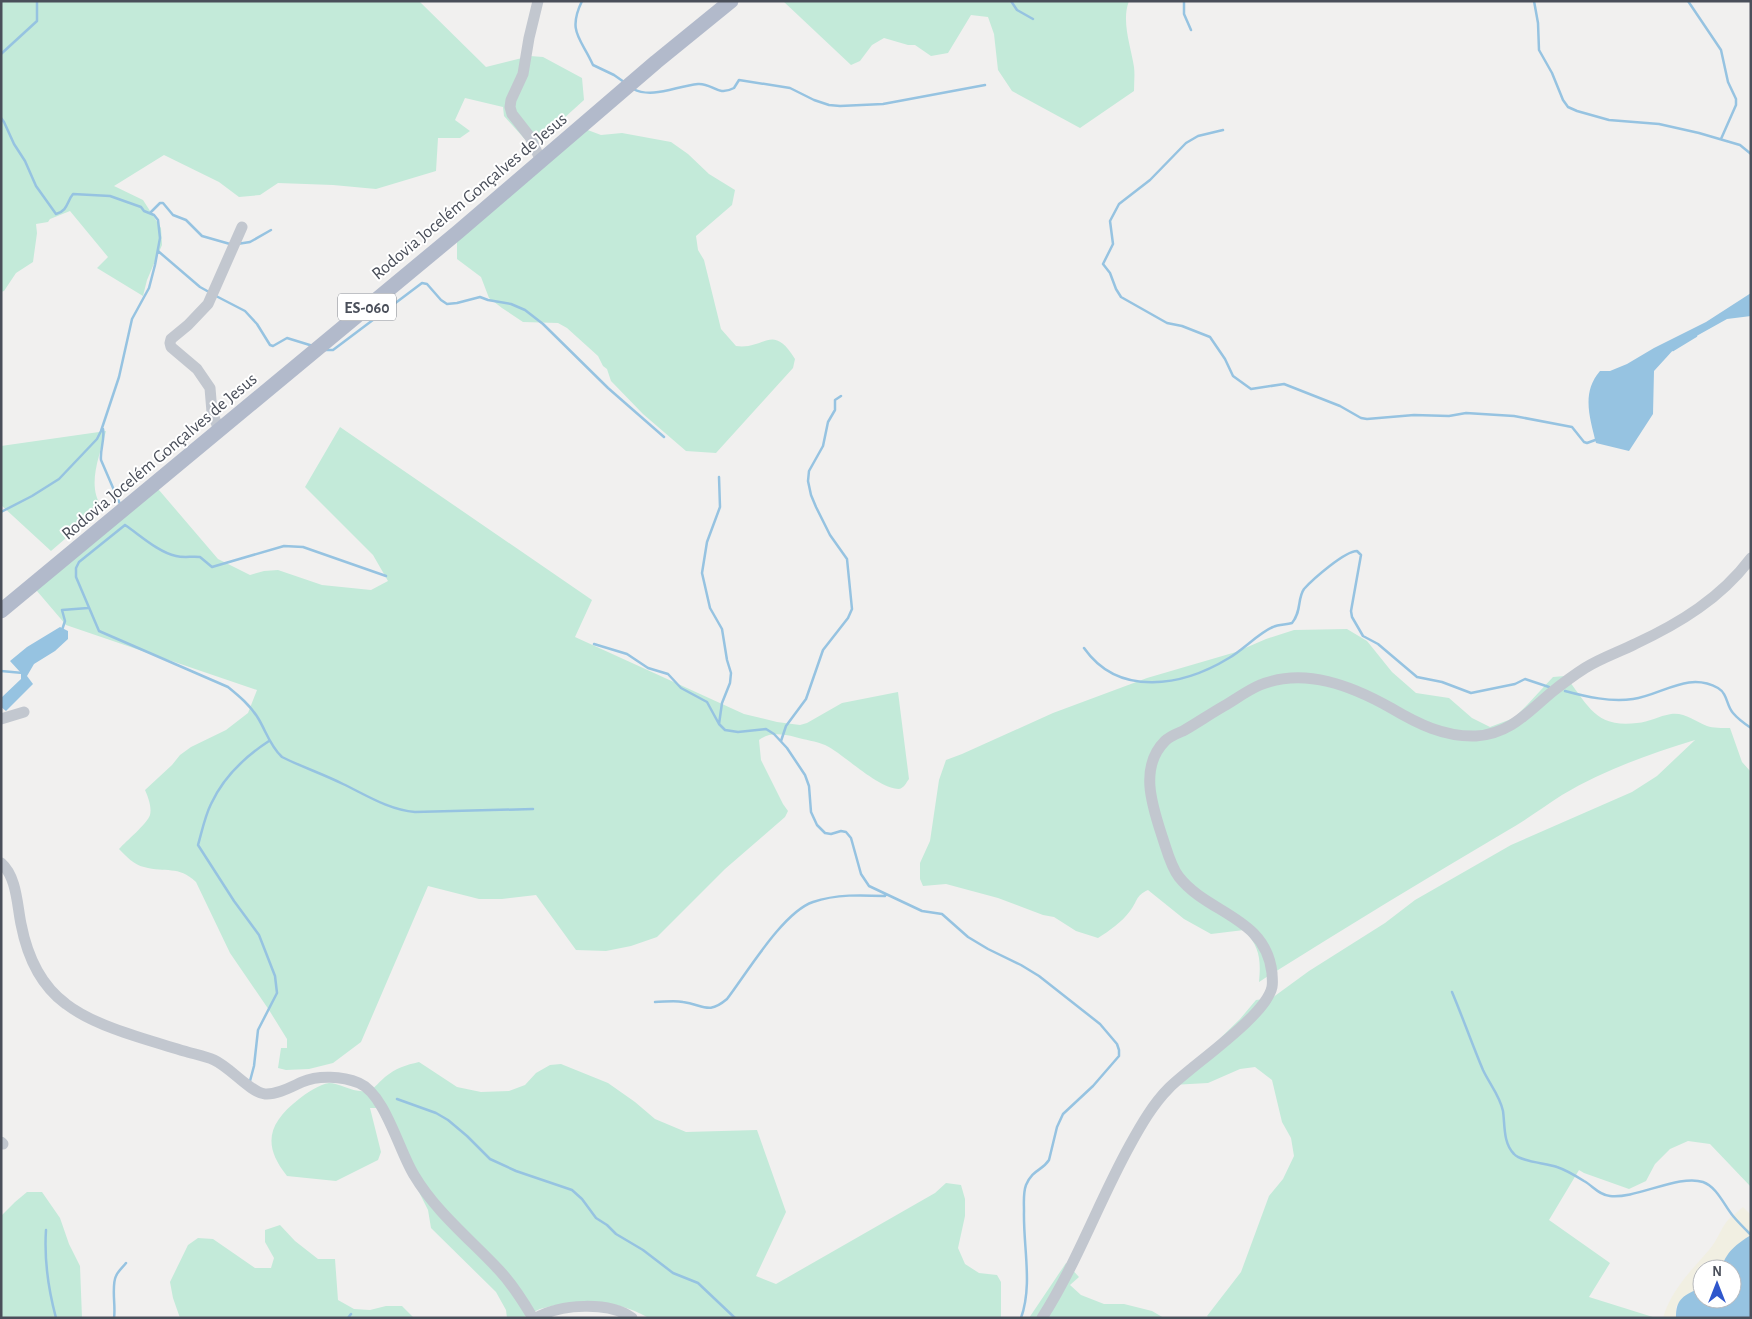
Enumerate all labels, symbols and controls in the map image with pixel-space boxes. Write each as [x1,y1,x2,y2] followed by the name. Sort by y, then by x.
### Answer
[369,110,571,284] street label: Rodovia Jocelém Gonçalves de Jesus
[338,294,396,320] road number: ES-060
[59,370,261,544] street label: Rodovia Jocelém Gonçalves de Jesus
[1692,1259,1742,1309] north arrow
[1712,1265,1722,1279] text: N

